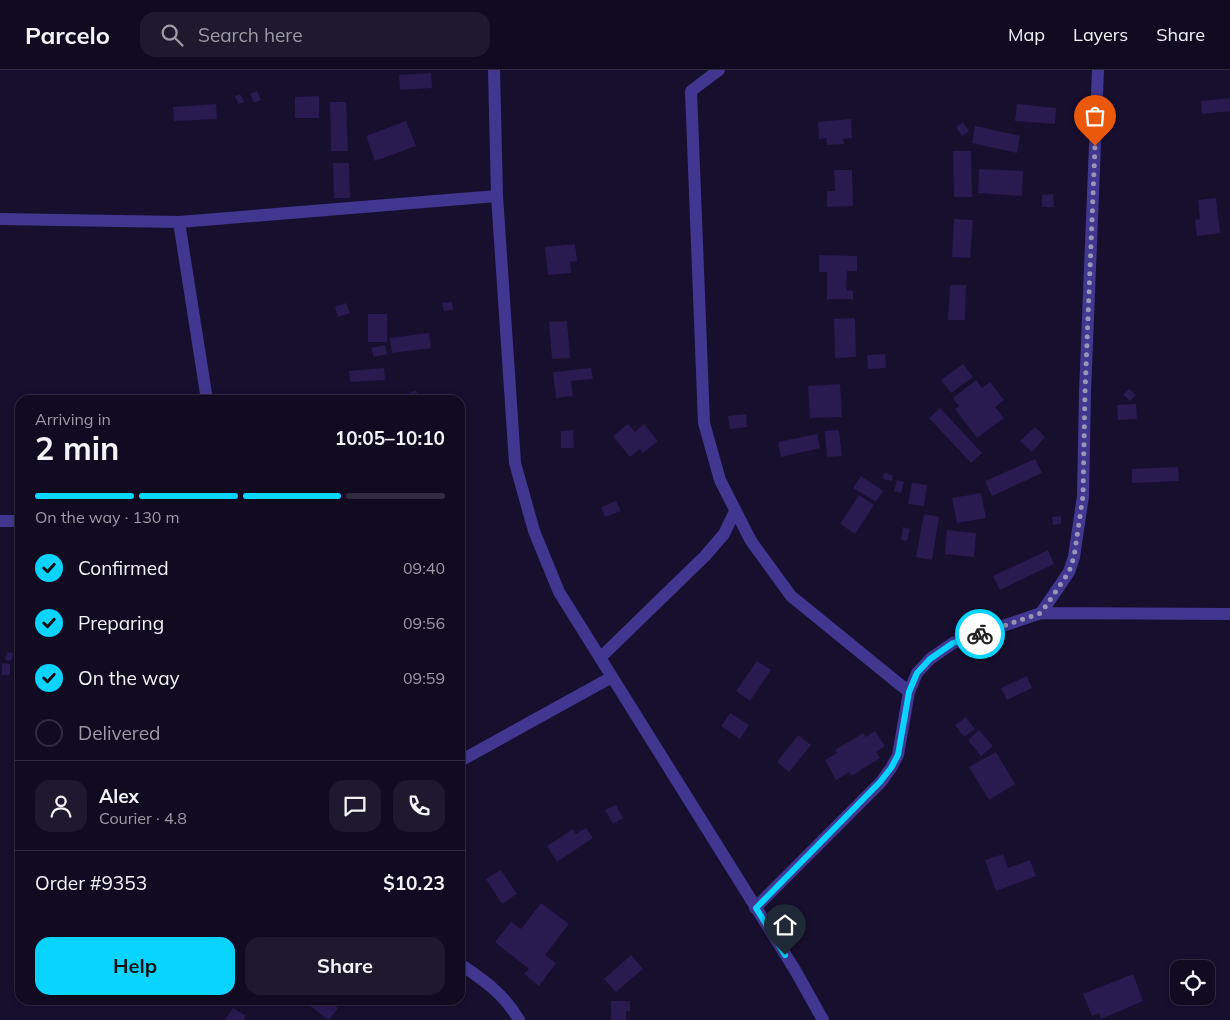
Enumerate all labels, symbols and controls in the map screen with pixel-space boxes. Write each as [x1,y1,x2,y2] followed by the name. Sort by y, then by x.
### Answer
[140,12,490,57] search box
[25,20,110,50] text: Parcelo
[158,21,186,49] icon: search
[198,23,302,47] text: Search here
[1008,23,1045,46] text: Map
[1073,23,1128,46] text: Layers
[1156,23,1205,46] text: Share
[1074,95,1116,146] pin
[1081,102,1109,130] icon: bag
[35,409,111,429] text: Arriving in
[335,426,445,450] text: 10:05–10:10
[35,428,119,468] text: 2 min
[35,507,180,527] text: On the way · 130 m
[35,554,63,582] icon: check
[78,556,169,580] text: Confirmed
[403,558,445,578] text: 09:40
[35,609,63,637] icon: check
[955,609,1005,659] courier
[78,611,164,635] text: Preparing
[403,613,445,633] text: 09:56
[966,620,994,648] icon: bike
[35,664,63,692] icon: check
[78,666,180,690] text: On the way
[403,668,445,688] text: 09:59
[78,721,160,745] text: Delivered
[35,780,87,832] button: person
[329,780,381,832] button: chat
[393,780,445,832] button: phone
[99,784,139,808] text: Alex
[99,808,187,828] text: Courier · 4.8
[35,871,147,895] text: Order #9353
[383,871,445,895] text: $10.23
[764,904,806,955] pin
[771,911,799,939] icon: home
[35,937,235,995] button: Help
[245,937,445,995] button: Share
[1170,960,1215,1005] map controls
[1170,960,1215,1005] button: locate

